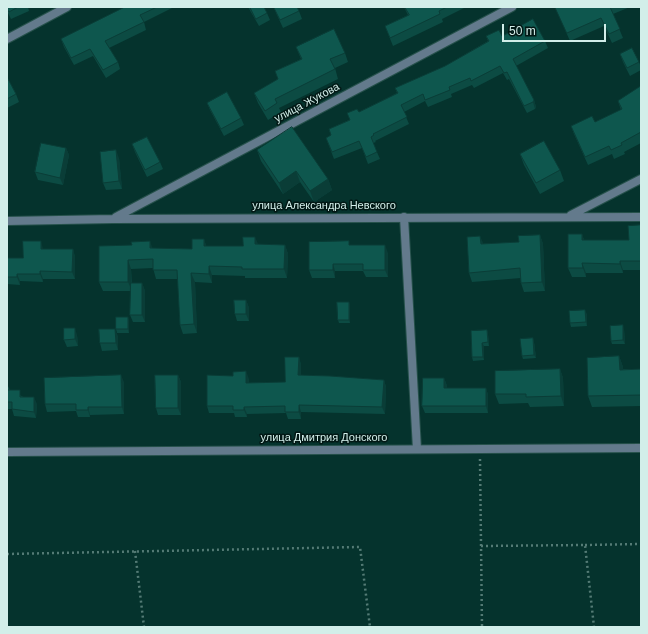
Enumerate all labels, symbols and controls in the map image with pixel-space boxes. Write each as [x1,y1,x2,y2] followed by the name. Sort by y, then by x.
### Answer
[504,16,608,42] scale bar
[509,24,536,38] text: 50 m
[272,80,342,126] street label: улица Жукова
[252,199,396,213] street label: улица Александра Невского
[261,431,387,445] street label: улица Дмитрия Донского

